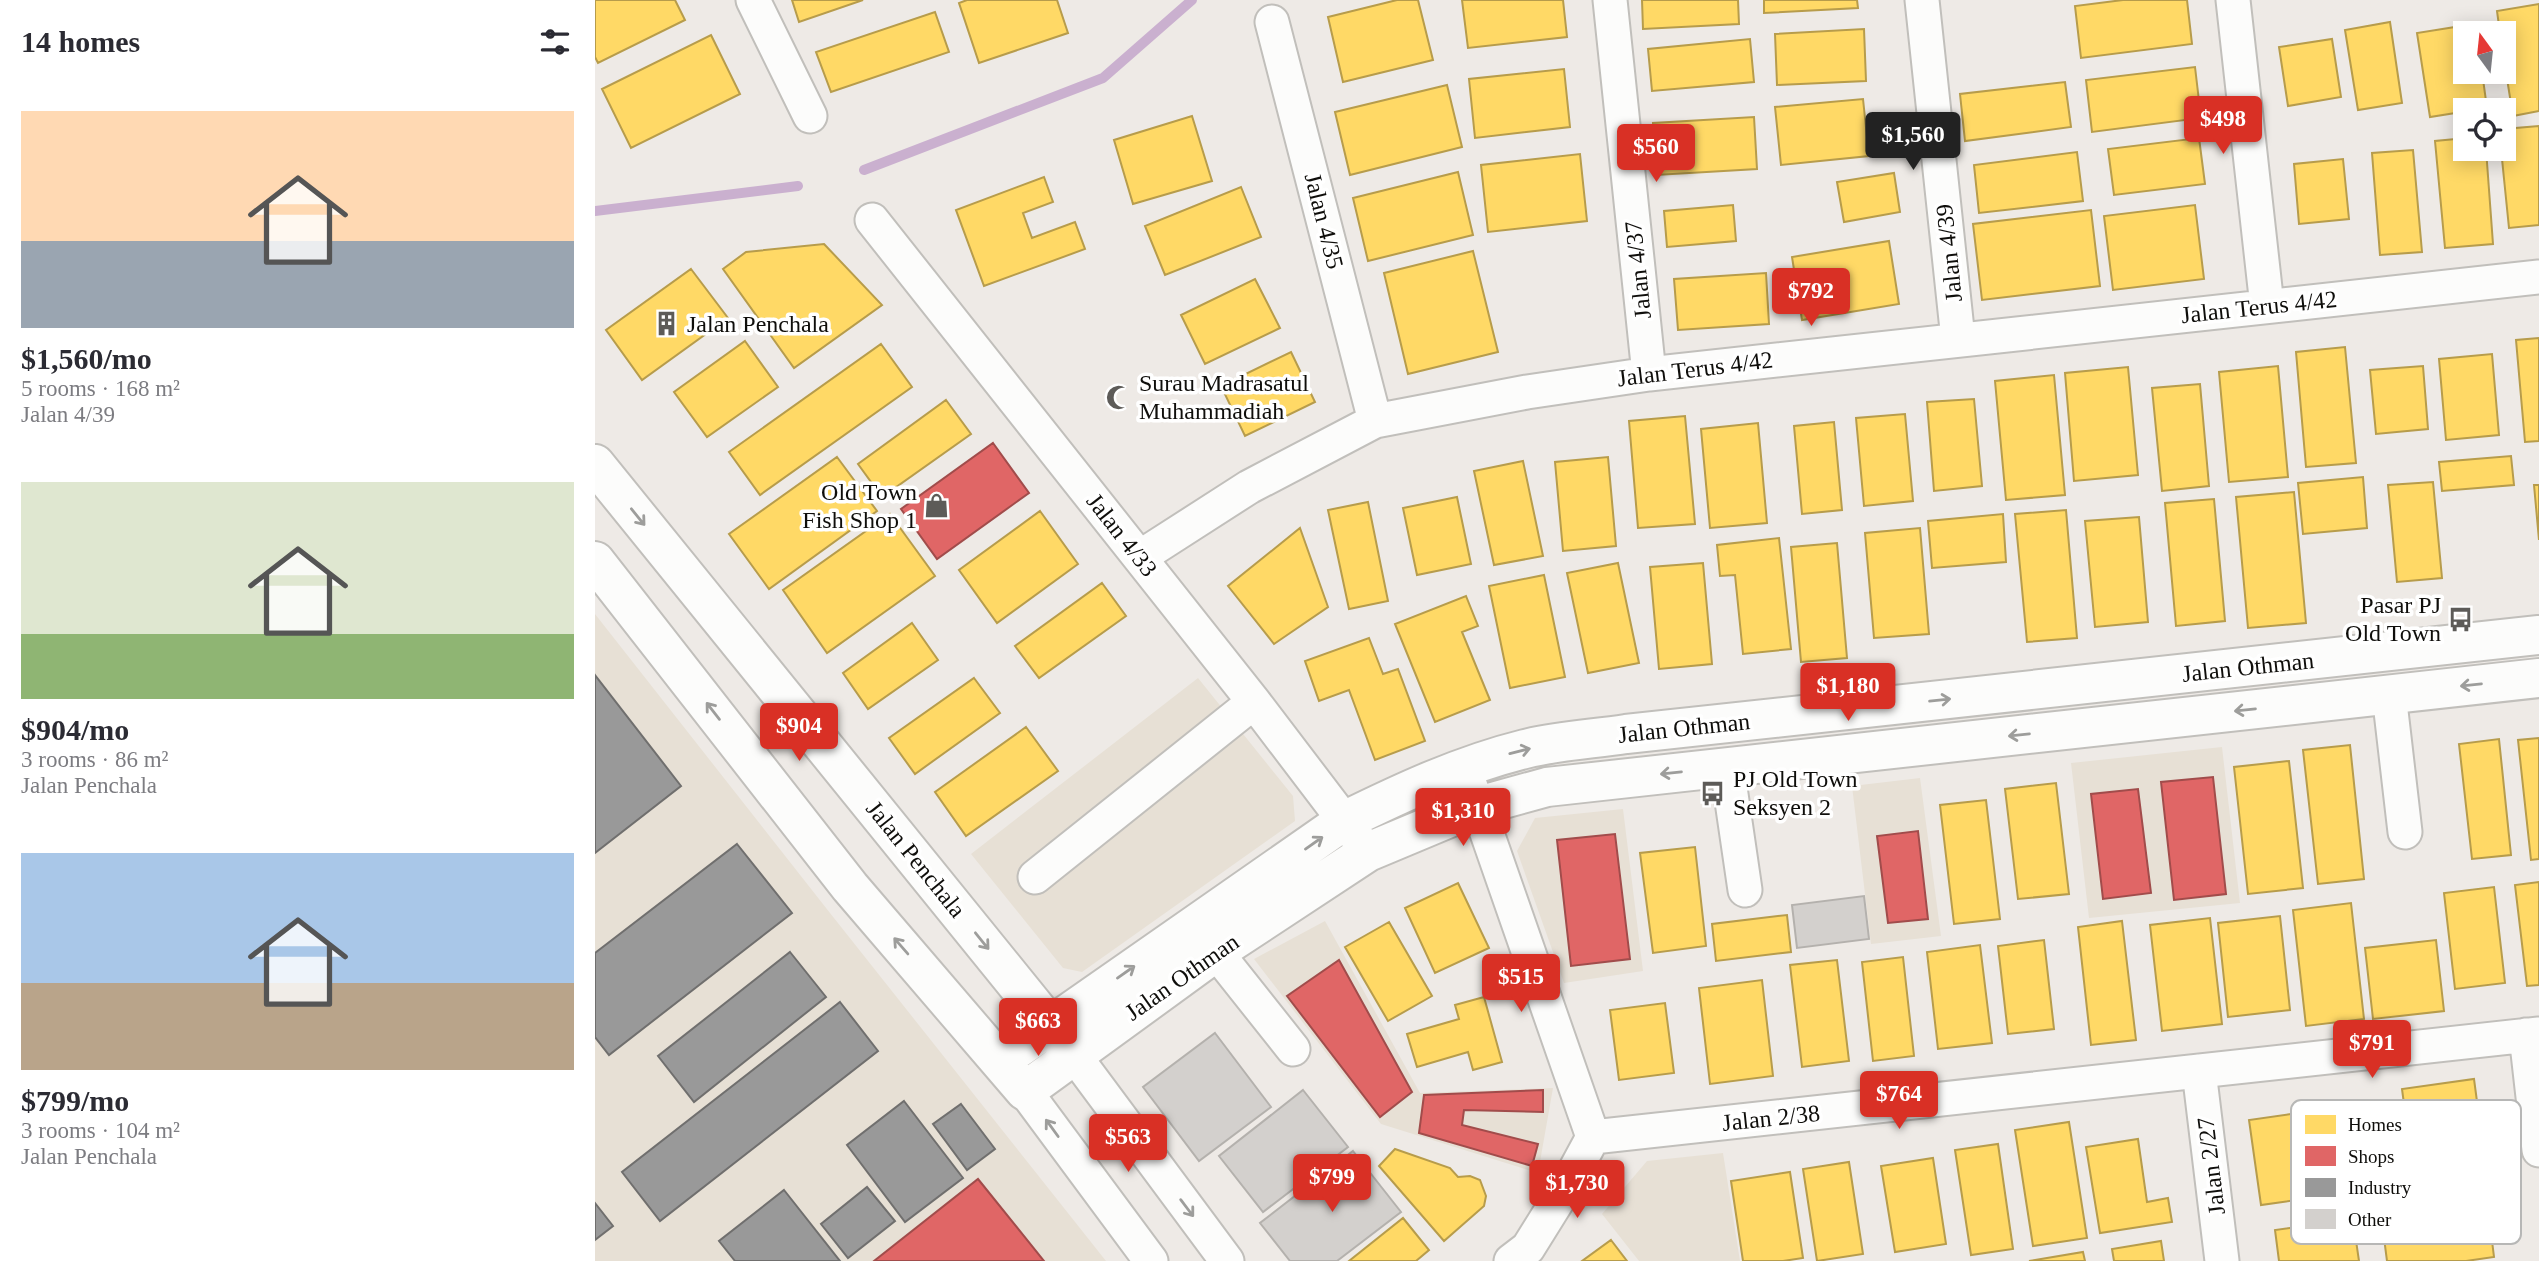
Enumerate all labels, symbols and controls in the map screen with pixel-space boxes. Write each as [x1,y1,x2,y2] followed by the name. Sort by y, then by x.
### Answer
[2453,21,2517,84] north arrow
[2453,21,2516,161] map controls
[536,23,574,61] icon: filters
[21,25,140,58] text: 14 homes
[2182,96,2264,156] pin: $498
[2453,98,2516,161] button: locate
[2200,106,2246,131] text: $498
[1856,113,1970,172] pin: $1,560
[1881,122,1945,147] text: $1,560
[1615,124,1697,184] pin: $560
[1633,134,1679,159] text: $560
[235,157,361,283] icon: home
[1300,170,1348,272] street label: Jalan 4/35
[1931,203,1967,303] street label: Jalan 4/39
[1620,220,1656,320] street label: Jalan 4/37
[1770,268,1852,328] pin: $792
[1788,278,1834,303] text: $792
[2180,286,2338,328] street label: Jalan Terus 4/42
[653,310,681,338] building icon: Jalan Penchala
[687,311,829,337] place label: Jalan Penchala
[21,342,152,375] text: $1,560/mo
[1616,347,1774,391] street label: Jalan Terus 4/42
[1139,370,1309,424] place label: Surau Madrasatul Muhammadiah
[21,376,180,401] text: 5 rooms · 168 m²
[1105,383,1133,411] mosque icon: Surau Madrasatul Muhammadiah
[21,402,115,427] text: Jalan 4/39
[802,479,917,533] place label: Old Town Fish Shop 1
[1082,488,1162,582] street label: Jalan 4/33
[923,492,951,520] shop icon: Old Town Fish Shop 1
[630,508,646,526] one-way arrow
[235,528,361,654] icon: home
[2345,592,2441,646] place label: Pasar PJ Old Town
[2447,605,2475,633] bus stop icon: Pasar PJ Old Town
[2181,647,2315,687] street label: Jalan Othman
[1791,664,1905,723] pin: $1,180
[1816,673,1880,698] text: $1,180
[2460,679,2483,692] one-way arrow
[1929,693,1951,706] one-way arrow
[705,703,720,721] one-way arrow
[758,704,840,763] pin: $904
[2234,704,2257,717] one-way arrow
[1617,708,1751,748] street label: Jalan Othman
[21,713,129,746] text: $904/mo
[776,713,822,738] text: $904
[2008,728,2031,741] one-way arrow
[1508,744,1531,757] one-way arrow
[21,747,168,772] text: 3 rooms · 86 m²
[1660,766,1683,779] one-way arrow
[1733,766,1858,820] place label: PJ Old Town Seksyen 2
[21,773,157,798] text: Jalan Penchala
[1699,779,1727,807] bus stop icon: PJ Old Town Seksyen 2
[1406,788,1520,848] pin: $1,310
[861,796,971,923] street label: Jalan Penchala
[1431,798,1495,823] text: $1,310
[1303,836,1323,850] one-way arrow
[235,899,361,1025] icon: home
[1120,928,1244,1026] street label: Jalan Othman
[974,932,990,950] one-way arrow
[893,938,909,956] one-way arrow
[1480,954,1562,1014] pin: $515
[1498,964,1544,989] text: $515
[1116,965,1135,979] one-way arrow
[997,998,1079,1058] pin: $663
[1015,1008,1061,1033] text: $663
[2331,1020,2413,1080] pin: $791
[2349,1030,2395,1055] text: $791
[1858,1072,1940,1131] pin: $764
[1876,1081,1922,1106] text: $764
[21,1084,129,1117] text: $799/mo
[1721,1100,1821,1136] street label: Jalan 2/38
[2291,1100,2521,1244] legend
[1087,1114,1169,1174] pin: $563
[2348,1114,2402,1135] text: Homes
[2192,1116,2230,1216] street label: Jalan 2/27
[21,1118,180,1143] text: 3 rooms · 104 m²
[1044,1119,1059,1137] one-way arrow
[1105,1124,1151,1149] text: $563
[21,1144,157,1169] text: Jalan Penchala
[2348,1146,2394,1167] text: Shops
[1291,1154,1373,1214] pin: $799
[1520,1160,1634,1220] pin: $1,730
[1309,1164,1355,1189] text: $799
[1545,1170,1609,1195] text: $1,730
[2348,1177,2412,1198] text: Industry
[1180,1198,1195,1217] one-way arrow
[2348,1209,2392,1230] text: Other

